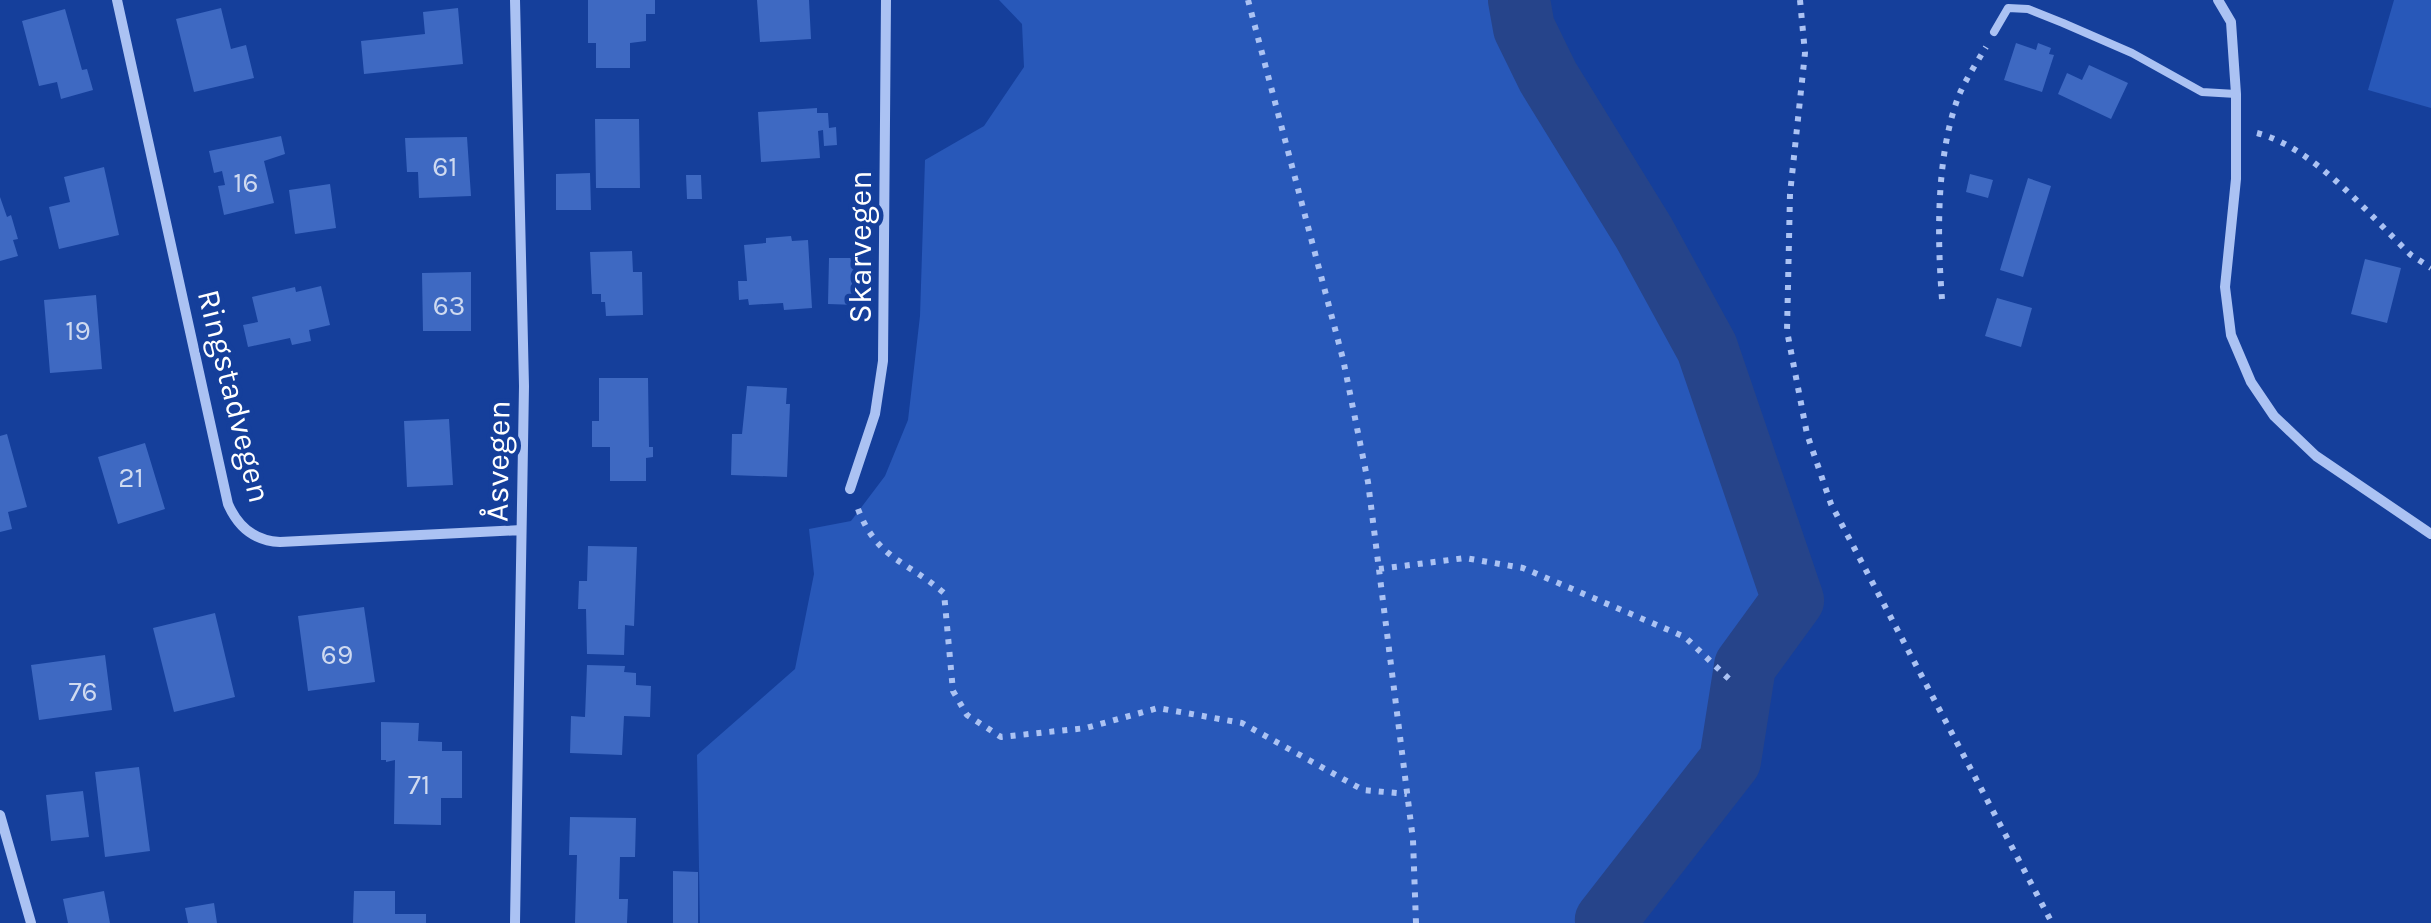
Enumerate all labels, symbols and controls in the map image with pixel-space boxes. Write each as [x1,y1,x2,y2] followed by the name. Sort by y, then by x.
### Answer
[432,150,458,183] house number: 61
[233,166,259,199] house number: 16
[842,171,879,323] street label: Skarvegen
[190,286,278,506] street label: Ringstadvegen
[433,289,465,322] house number: 63
[65,314,91,347] house number: 19
[478,400,518,522] street label: Åsvegen
[118,461,144,494] house number: 21
[321,638,353,671] house number: 69
[68,675,98,708] house number: 76
[408,768,430,801] house number: 71

